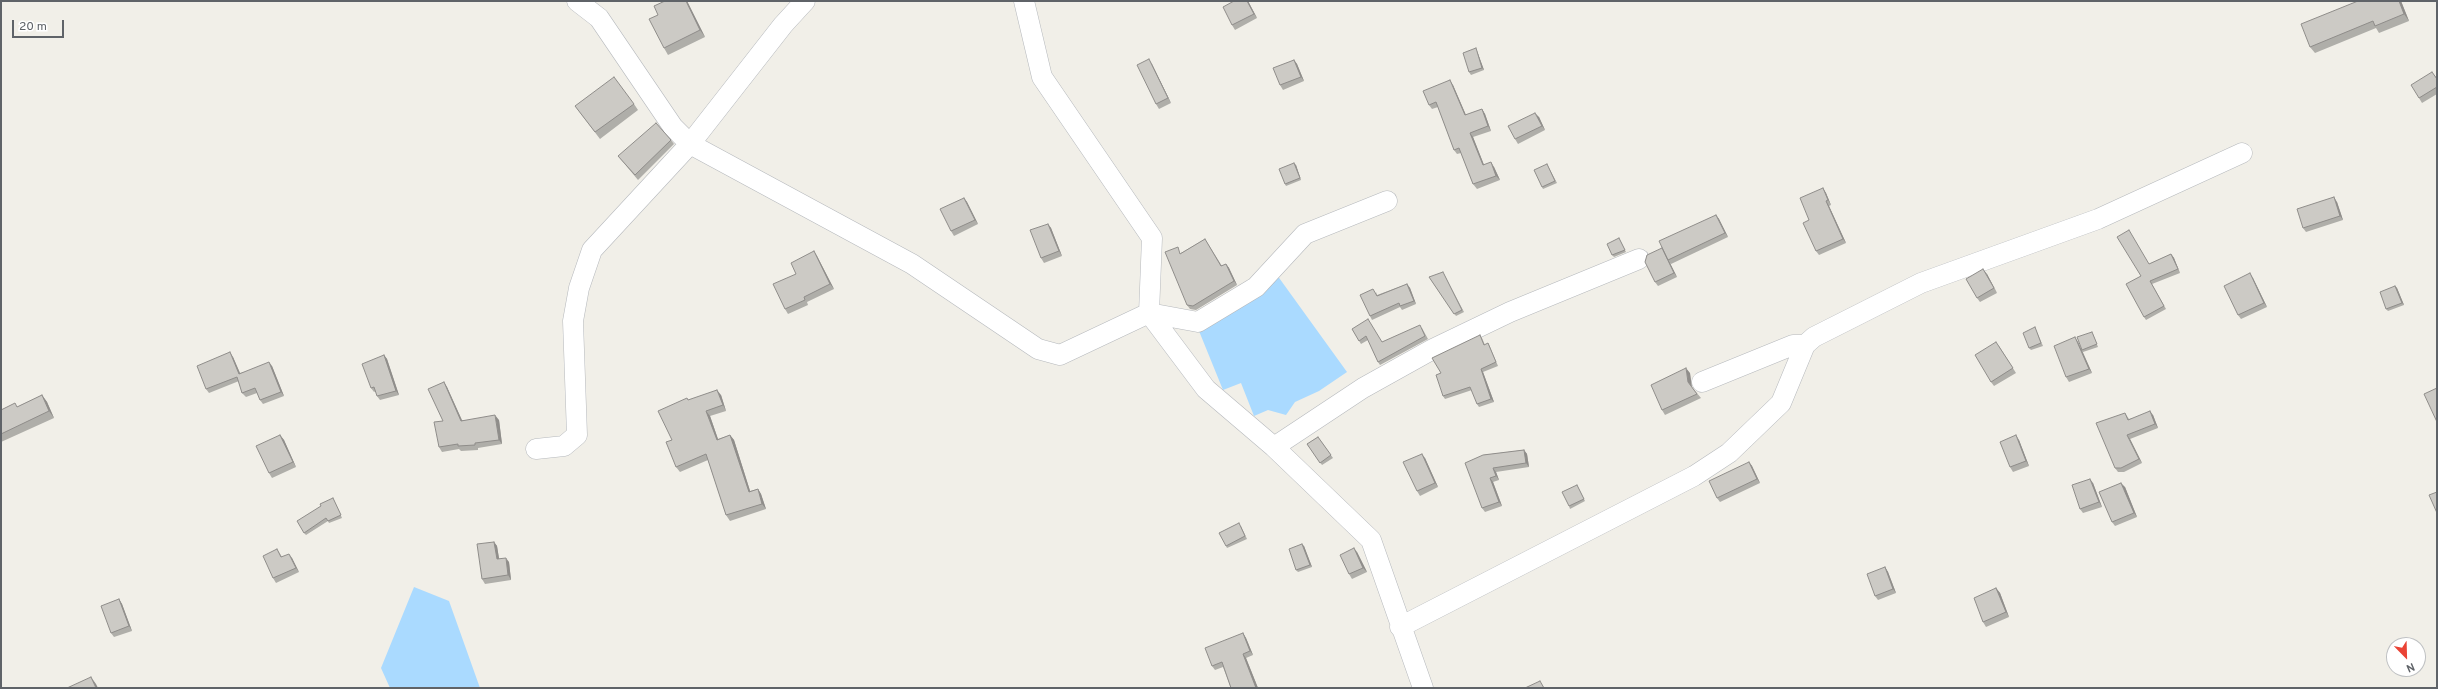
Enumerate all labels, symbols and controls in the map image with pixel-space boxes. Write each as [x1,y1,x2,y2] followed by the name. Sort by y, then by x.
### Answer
[14,12,66,38] scale bar
[19,19,47,35] text: 20 m
[2386,637,2426,677] north arrow
[2404,659,2417,675] text: N

